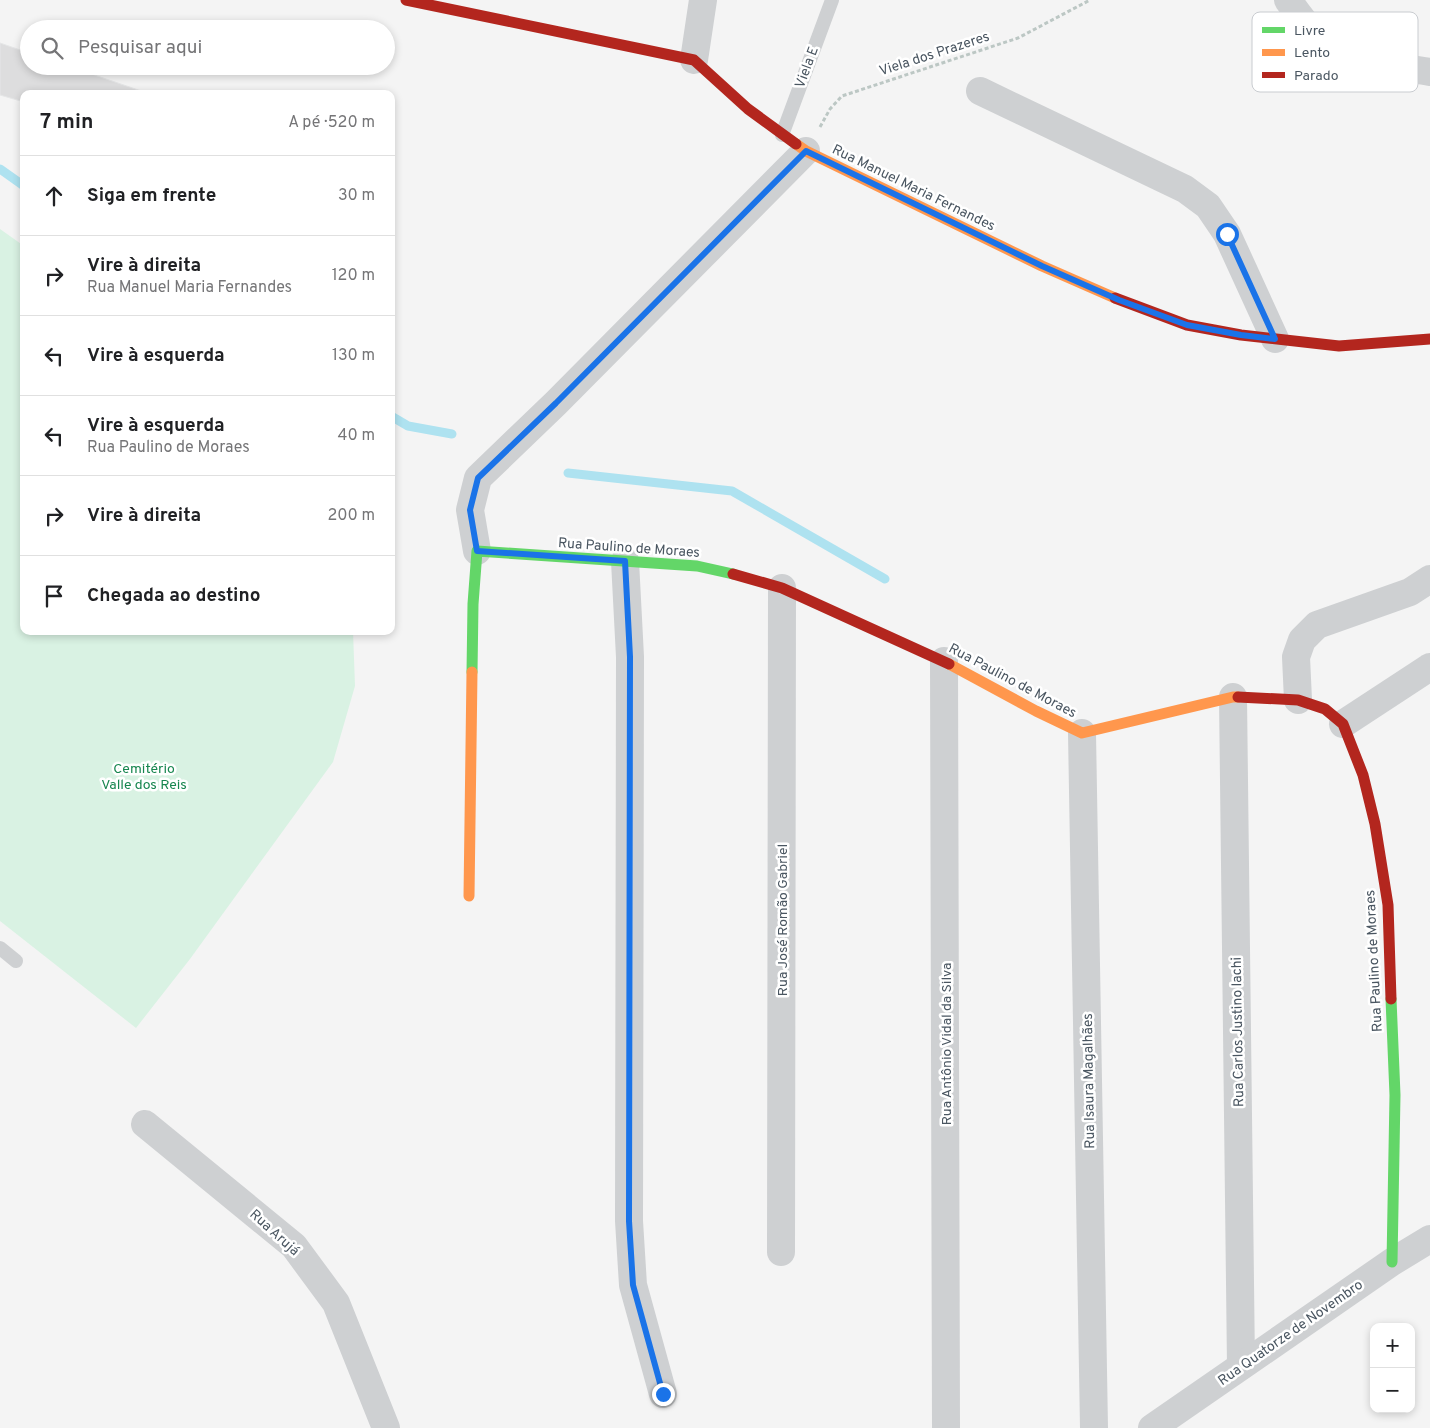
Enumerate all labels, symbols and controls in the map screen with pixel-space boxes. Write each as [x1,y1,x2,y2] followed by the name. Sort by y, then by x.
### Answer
[1252,12,1418,92] legend
[20,20,395,75] search box
[1294,23,1325,40] text: Livre
[877,29,992,80] street label: Viela dos Prazeres
[38,34,66,62] icon: search
[78,36,202,60] text: Pesquisar aqui
[792,44,823,91] street label: Viela E
[1294,45,1330,62] text: Lento
[1294,68,1339,85] text: Parado
[40,109,93,136] text: 7 min
[288,113,375,133] text: A pé · 520 m
[829,141,998,235] street label: Rua Manuel Maria Fernandes
[40,182,68,210] icon: ahead
[87,184,216,208] text: Siga em frente
[338,186,375,206] text: 30 m
[1216,223,1239,246] route start
[87,254,201,278] text: Vire à direita
[40,262,68,290] icon: right
[332,266,375,286] text: 120 m
[87,278,292,298] text: Rua Manuel Maria Fernandes
[40,342,68,370] icon: left
[87,344,225,368] text: Vire à esquerda
[332,346,375,366] text: 130 m
[87,414,225,438] text: Vire à esquerda
[40,422,68,450] icon: left
[337,426,375,446] text: 40 m
[87,438,250,458] text: Rua Paulino de Moraes
[40,502,68,530] icon: right
[87,504,201,528] text: Vire à direita
[327,506,375,526] text: 200 m
[557,535,700,562] street label: Rua Paulino de Moraes
[40,582,68,610] icon: arrive
[87,584,261,608] text: Chegada ao destino
[945,640,1079,722] street label: Rua Paulino de Moraes
[101,761,187,794] park label: Cemitério Valle dos Reis
[775,844,792,996] street label: Rua José Romão Gabriel
[1362,889,1387,1032] street label: Rua Paulino de Moraes
[1229,957,1248,1107] street label: Rua Carlos Justino Iachi
[939,963,956,1125] street label: Rua Antônio Vidal da Silva
[1080,1013,1099,1149] street label: Rua Isaura Magalhães
[246,1206,302,1260] street label: Rua Arujá
[1215,1277,1367,1390] street label: Rua Quatorze de Novembro
[1370,1323,1415,1413] map controls
[1370,1323,1415,1368] button: +
[1370,1368,1415,1413] button: −
[652,1383,675,1406] route end

